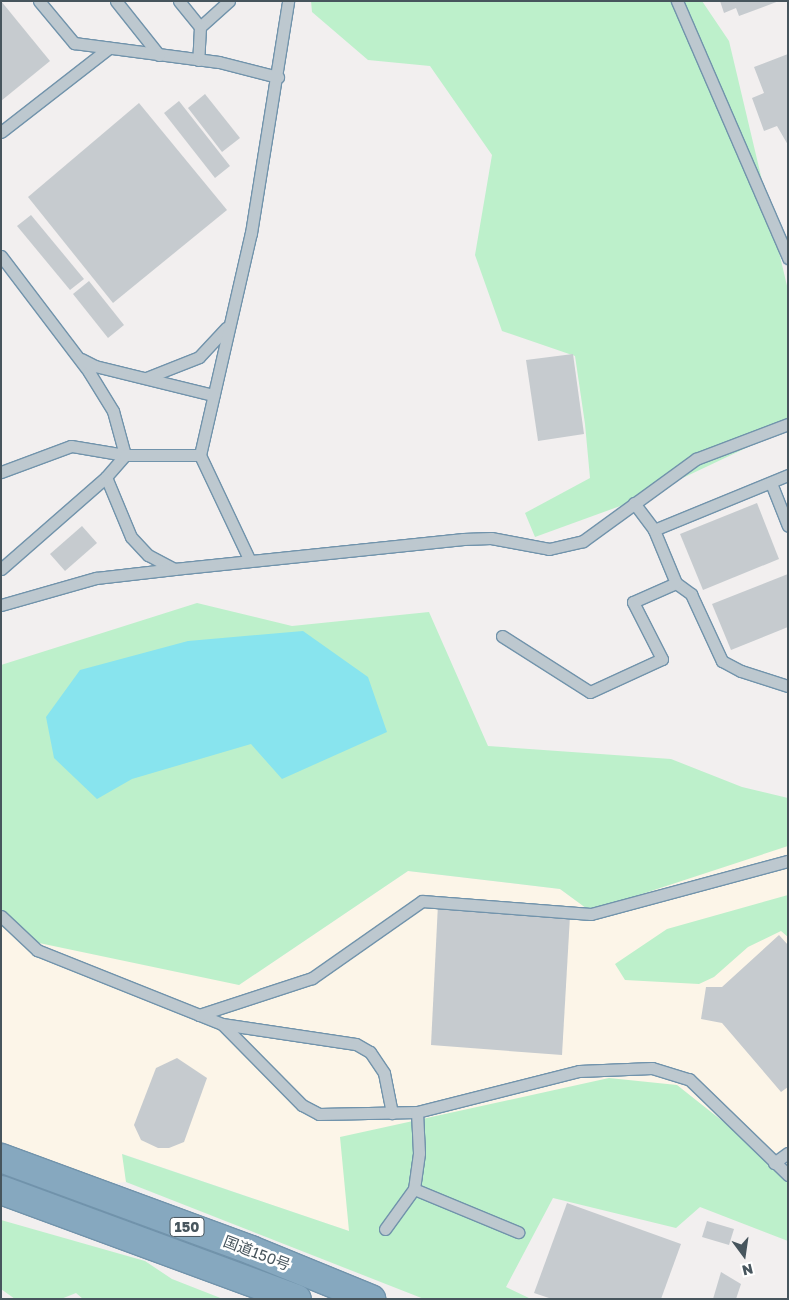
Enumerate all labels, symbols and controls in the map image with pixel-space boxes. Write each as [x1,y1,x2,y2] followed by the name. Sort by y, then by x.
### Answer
[170,1216,204,1238] road number: 150
[719,1230,769,1280] north arrow
[221,1232,293,1274] street label: 国道150号
[741,1261,755,1280] text: N

